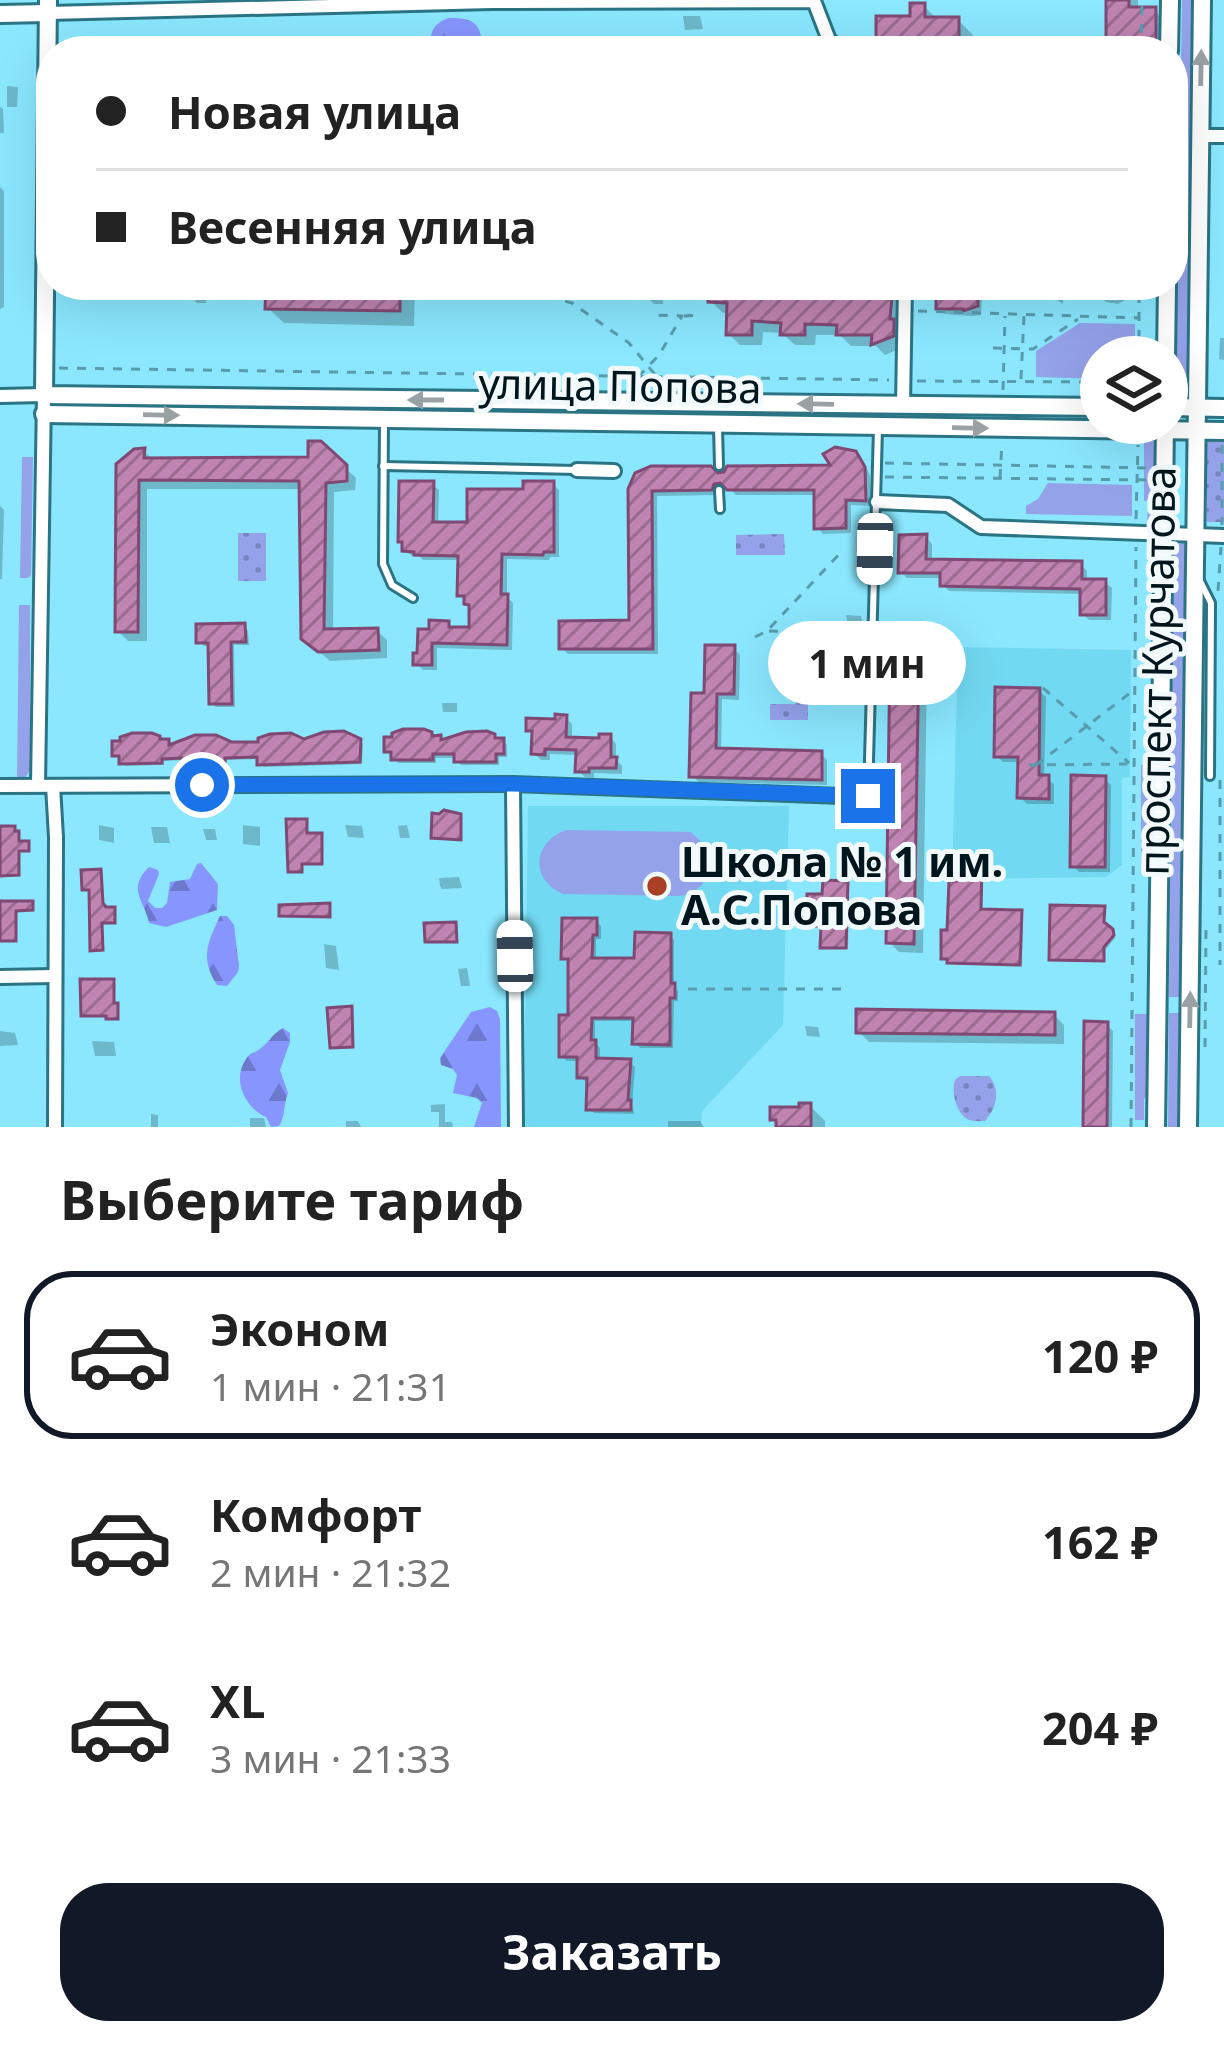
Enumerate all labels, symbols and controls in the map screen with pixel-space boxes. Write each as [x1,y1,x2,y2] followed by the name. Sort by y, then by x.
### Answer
[1191,48,1211,86] one-way arrow
[168,81,461,142] text: Новая улица
[168,196,537,257] text: Весенняя улица
[1080,336,1188,444] map controls
[1080,336,1188,444] button: layers
[478,354,762,415] street label: улица Попова
[406,390,444,410] one-way arrow
[796,394,834,414] one-way arrow
[143,406,181,425] one-way arrow
[952,418,990,437] one-way arrow
[1123,466,1188,876] street label: проспект Курчатова
[856,513,894,585] car
[769,622,967,706] callout: 1 мин
[809,636,925,689] text: 1 мин
[175,758,229,812] route start
[841,769,895,823] route end
[681,832,1003,937] place label: Школа № 1 им. А.С.Попова
[644,873,670,899] marker: Школа № 1 им. А.С.Попова
[496,920,534,992] car
[1181,990,1200,1028] one-way arrow
[60,1162,524,1236] text: Выберите тариф
[210,1298,389,1359] text: Эконом
[66,1301,174,1409] icon: car
[1042,1325,1158,1386] text: 120 ₽
[210,1359,451,1412] text: 1 мин · 21:31
[210,1484,421,1545] text: Комфорт
[66,1487,174,1595] icon: car
[1042,1511,1158,1572] text: 162 ₽
[210,1545,451,1598] text: 2 мин · 21:32
[210,1670,265,1731] text: XL
[66,1673,174,1781] icon: car
[1042,1697,1158,1758] text: 204 ₽
[210,1731,451,1784] text: 3 мин · 21:33
[60,1883,1164,2021] button: Заказать

